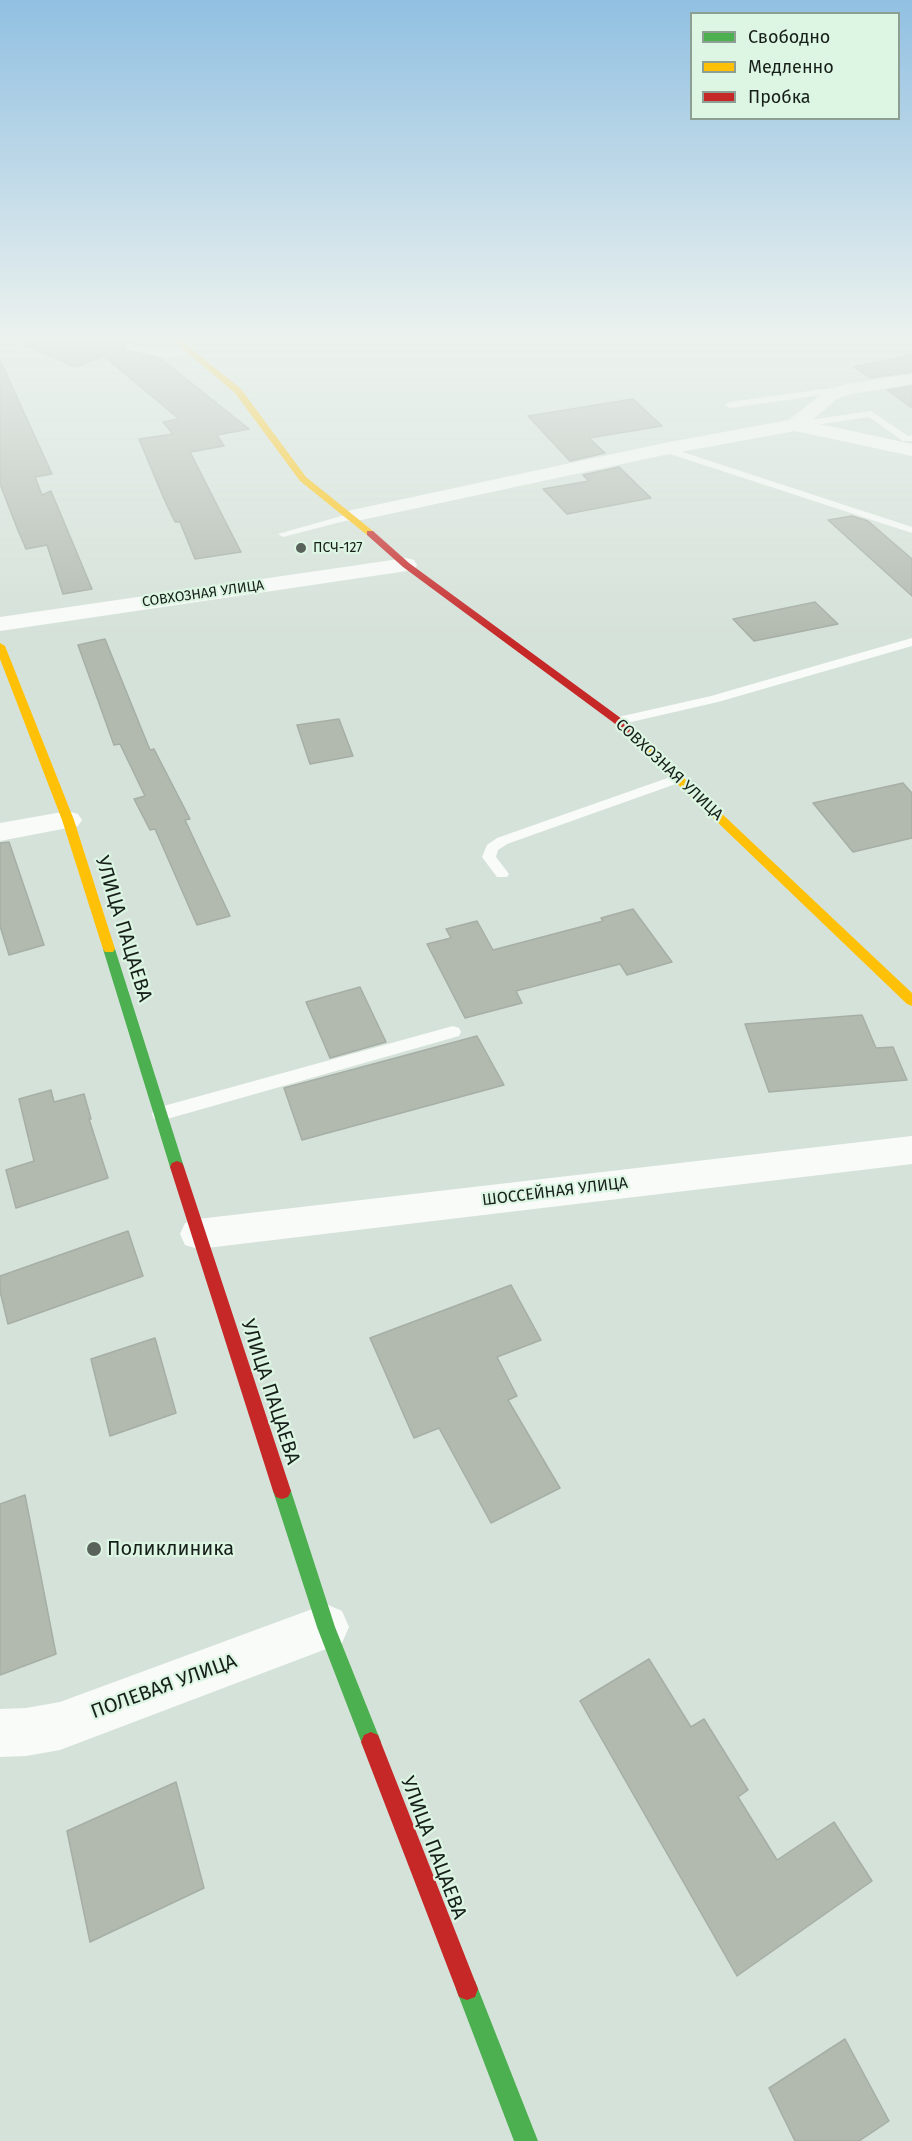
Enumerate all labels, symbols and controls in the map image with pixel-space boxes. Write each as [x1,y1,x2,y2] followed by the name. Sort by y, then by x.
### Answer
[690,12,900,120] legend
[748,26,830,48] text: Свободно
[748,56,834,78] text: Медленно
[748,86,811,108] text: Пробка
[313,540,362,556] place label: ПСЧ-127
[294,541,308,555] marker: ПСЧ-127
[141,577,265,611] street label: СОВХОЗНАЯ УЛИЦА
[611,715,727,825] street label: СОВХОЗНАЯ УЛИЦА
[89,853,157,1005] street label: УЛИЦА ПАЦАЕВА
[481,1174,629,1210] street label: ШОССЕЙНАЯ УЛИЦА
[235,1316,305,1468] street label: УЛИЦА ПАЦАЕВА
[107,1537,234,1561] place label: Поликлиника
[85,1540,103,1558] marker: Поликлиника
[88,1649,240,1725] street label: ПОЛЕВАЯ УЛИЦА
[395,1773,471,1923] street label: УЛИЦА ПАЦАЕВА

